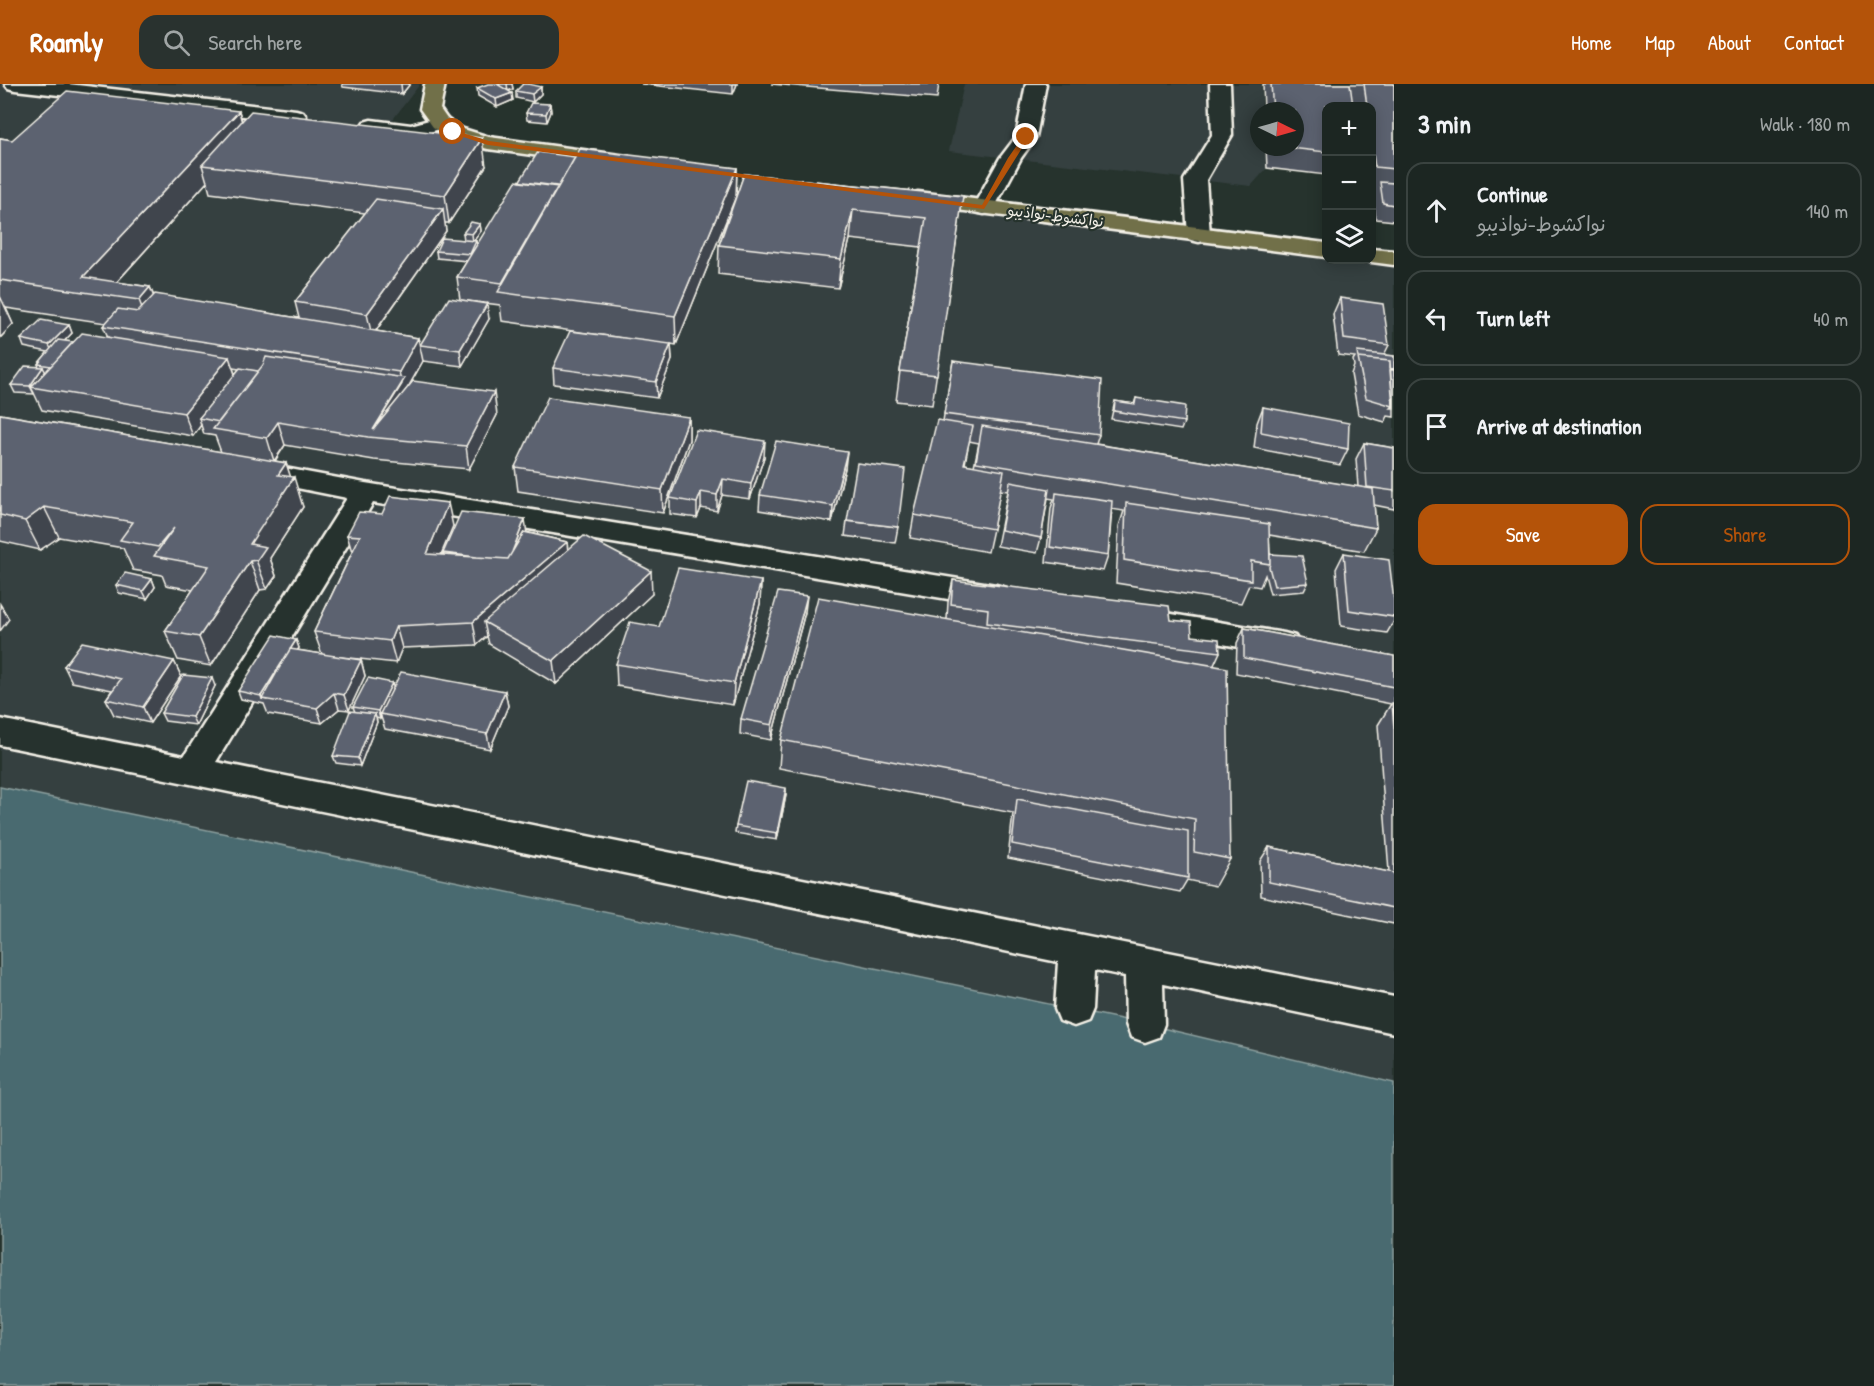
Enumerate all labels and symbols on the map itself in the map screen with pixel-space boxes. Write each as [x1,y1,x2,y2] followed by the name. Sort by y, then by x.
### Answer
[1250,102,1304,156] north arrow
[439,118,465,144] route start
[1012,123,1038,149] route end
[1005,199,1106,232] street label: نواكشوط-نواذيبو

